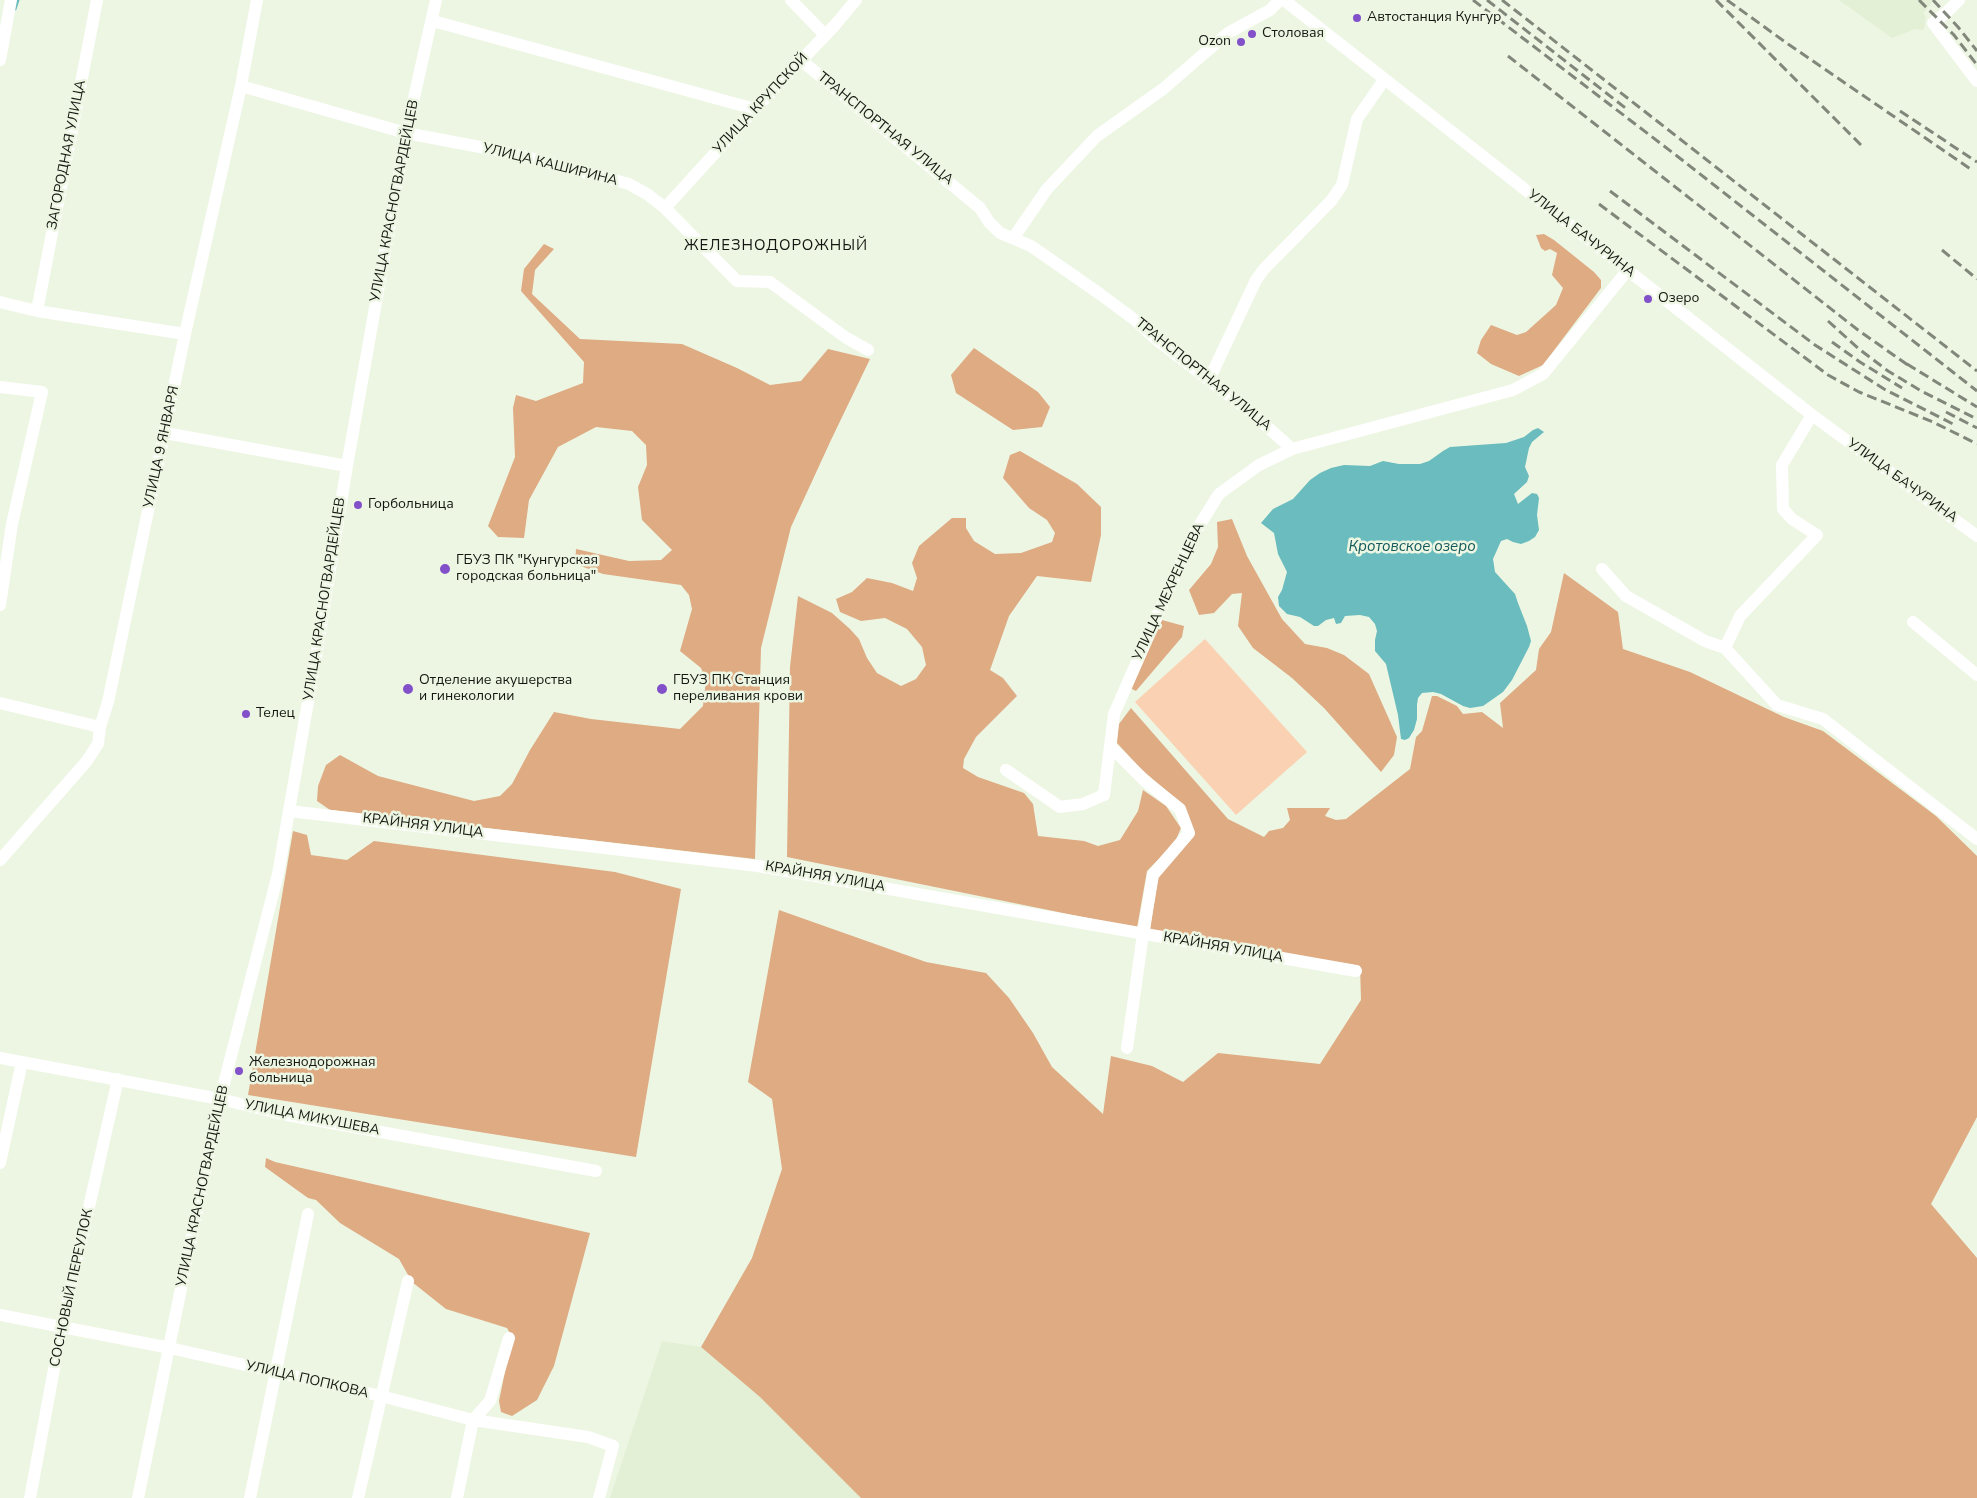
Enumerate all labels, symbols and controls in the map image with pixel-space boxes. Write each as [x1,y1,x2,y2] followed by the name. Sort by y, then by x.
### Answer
[1367,10,1501,26] place label: Автостанция Кунгур
[1351,12,1363,24] marker: Автостанция Кунгур
[1262,26,1324,42] place label: Столовая
[1246,28,1258,40] marker: Столовая
[1198,34,1231,50] place label: Ozon
[1235,36,1247,48] marker: Ozon
[710,50,812,158] street label: УЛИЦА КРУПСКОЙ
[814,69,956,189] street label: ТРАНСПОРТНАЯ УЛИЦА
[44,79,90,231] street label: ЗАГОРОДНАЯ УЛИЦА
[367,99,423,303] street label: УЛИЦА КРАСНОГВАРДЕЙЦЕВ
[481,140,619,190] street label: УЛИЦА КАШИРИНА
[1524,187,1638,281] street label: УЛИЦА БАЧУРИНА
[682,237,870,255] district label: ЖЕЛЕЗНОДОРОЖНЫЙ
[1658,291,1700,307] place label: Озеро
[1642,293,1654,305] marker: Озеро
[1132,315,1274,435] street label: ТРАНСПОРТНАЯ УЛИЦА
[141,384,183,510] street label: УЛИЦА 9 ЯНВАРЯ
[1844,435,1960,527] street label: УЛИЦА БАЧУРИНА
[301,496,349,702] street label: УЛИЦА КРАСНОГВАРДЕЙЦЕВ
[368,497,454,513] place label: Горбольница
[352,499,364,511] marker: Горбольница
[1130,520,1208,664] street label: УЛИЦА МЕХРЕНЦЕВА
[1348,538,1476,556] water label: Кротовское озеро
[456,553,598,586] place label: ГБУЗ ПК "Кунгурская городская больница"
[438,562,452,576] marker: ГБУЗ ПК "Кунгурская городская больница"
[419,673,572,706] place label: Отделение акушерства и гинекологии
[673,673,803,706] place label: ГБУЗ ПК Станция переливания крови
[401,682,415,696] marker: Отделение акушерства и гинекологии
[655,682,669,696] marker: ГБУЗ ПК Станция переливания крови
[256,706,295,722] place label: Телец
[240,708,252,720] marker: Телец
[362,810,484,842] street label: КРАЙНЯЯ УЛИЦА
[764,858,886,896] street label: КРАЙНЯЯ УЛИЦА
[1162,929,1284,967] street label: КРАЙНЯЯ УЛИЦА
[249,1055,376,1088] place label: Железнодорожная больница
[233,1065,245,1077] marker: Железнодорожная больница
[173,1084,233,1288] street label: УЛИЦА КРАСНОГВАРДЕЙЦЕВ
[243,1097,381,1139] street label: УЛИЦА МИКУШЕВА
[47,1207,97,1369] street label: СОСНОВЫЙ ПЕРЕУЛОК
[244,1358,370,1402] street label: УЛИЦА ПОПКОВА

